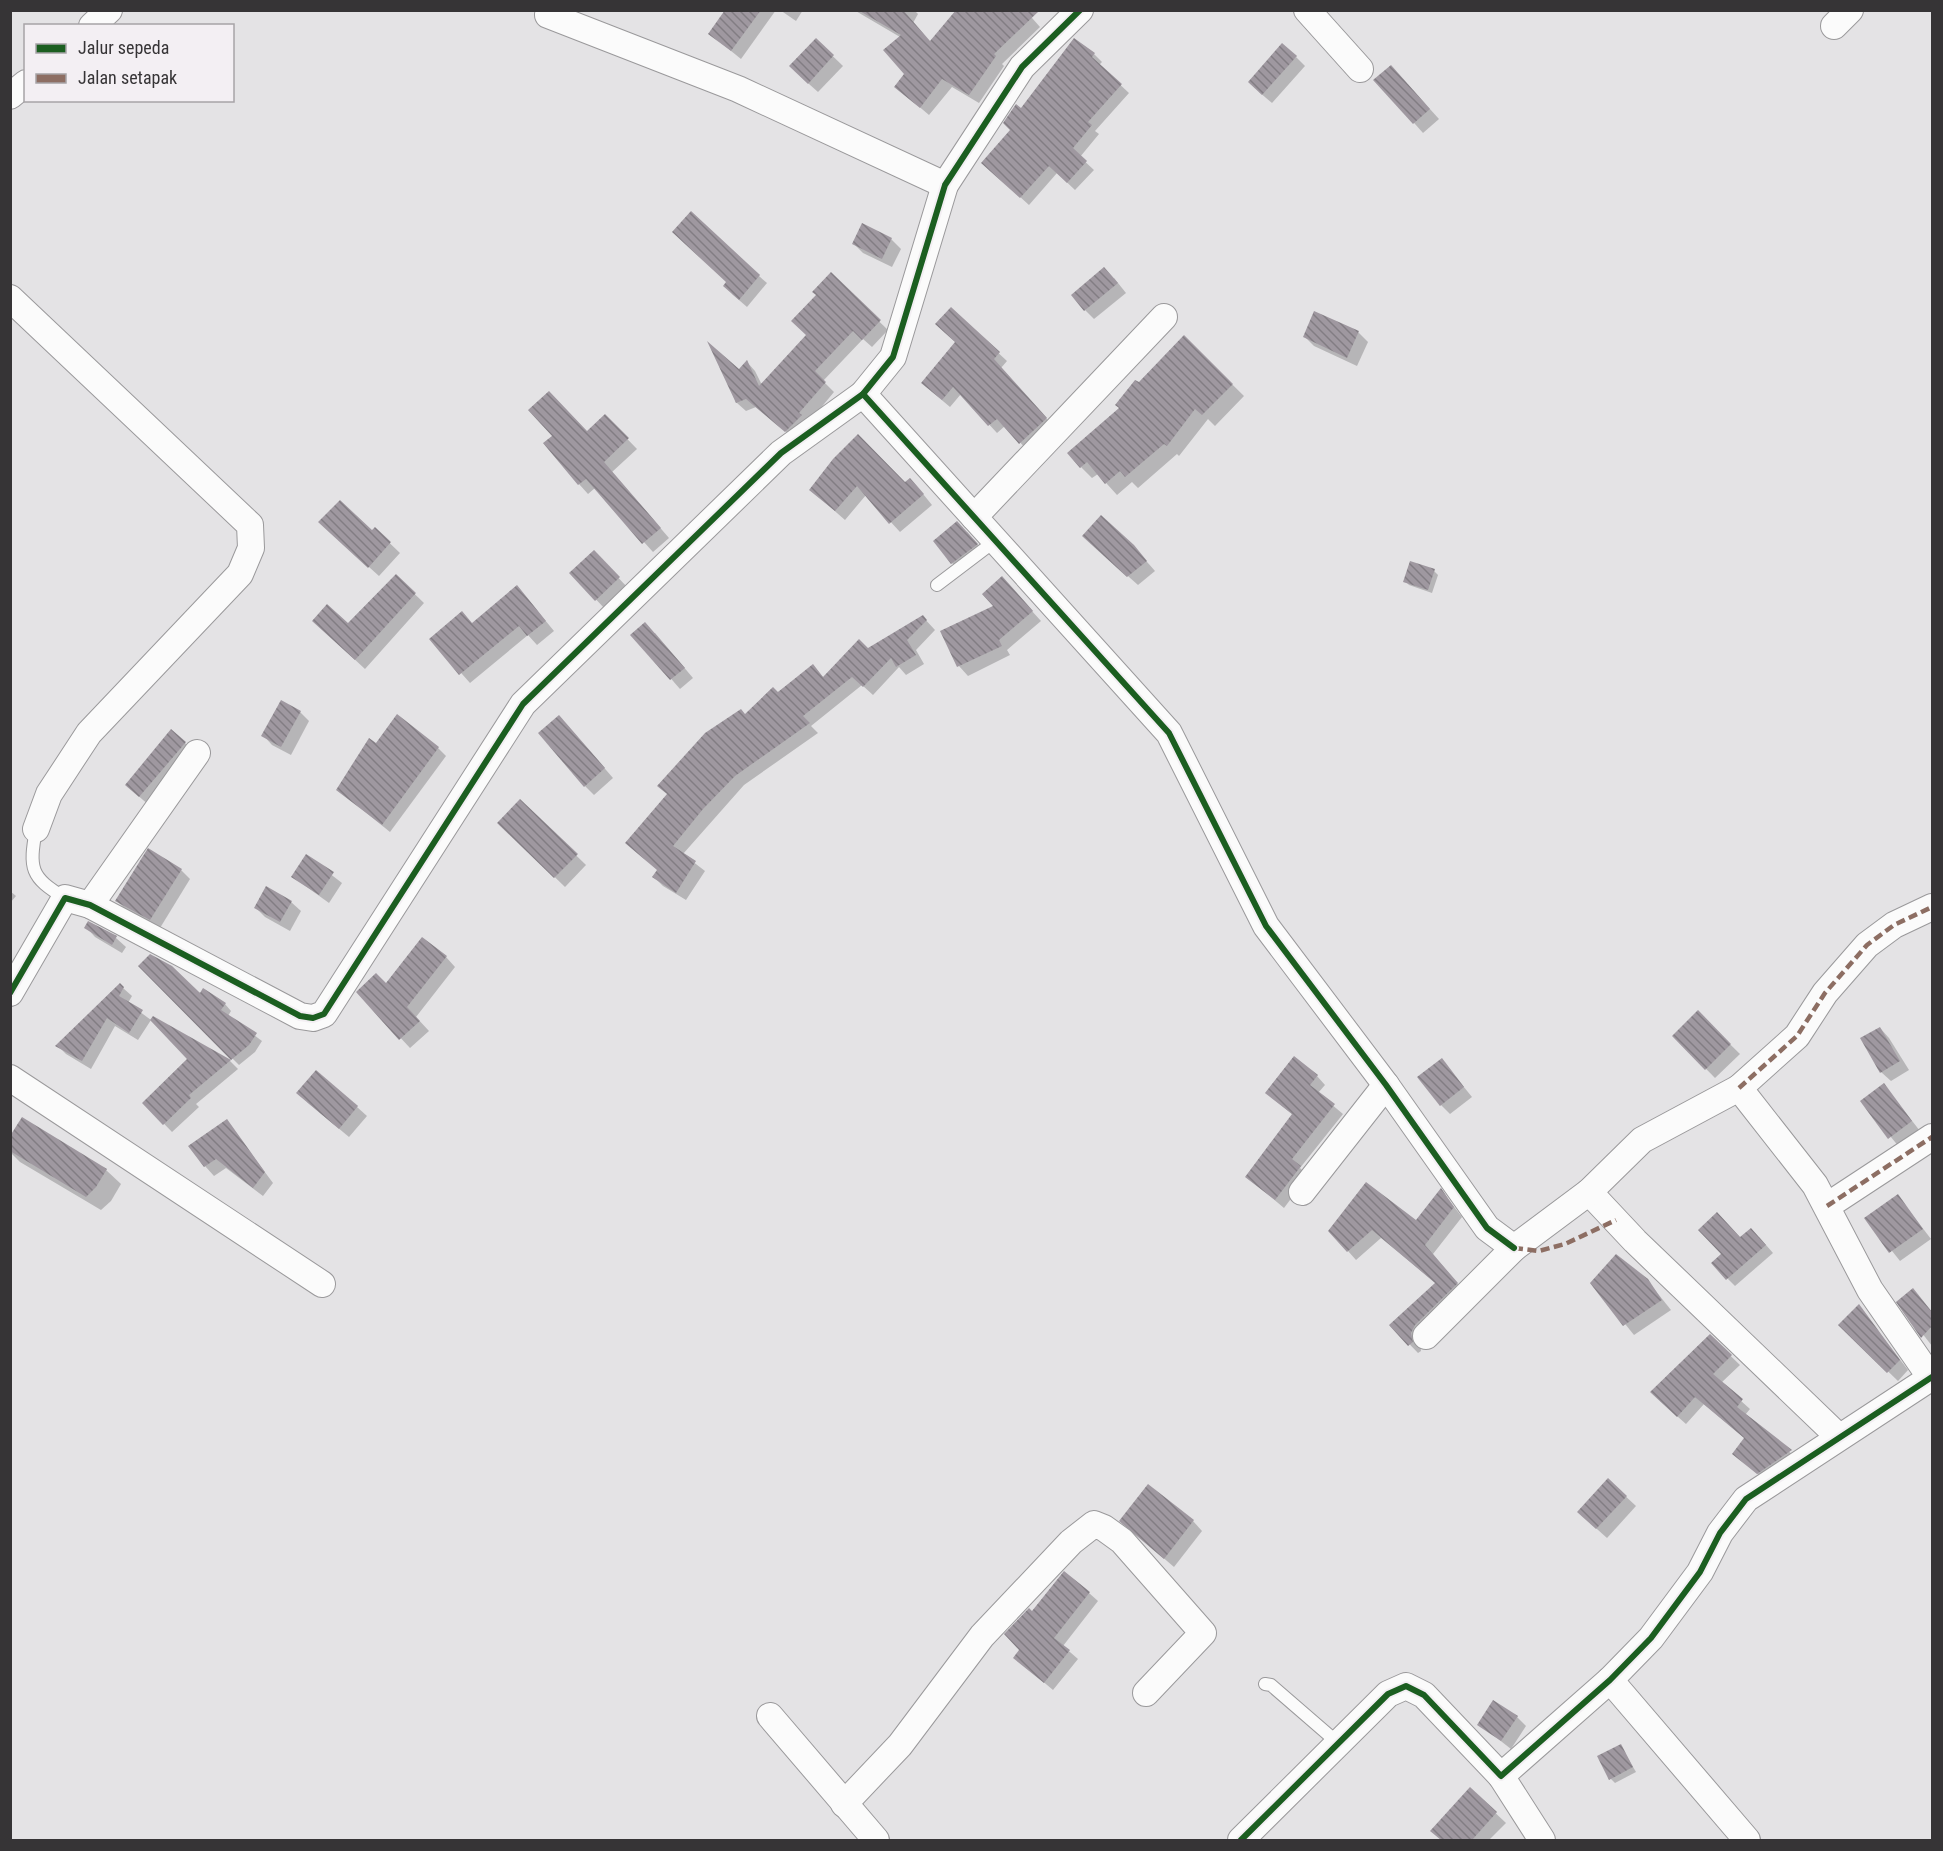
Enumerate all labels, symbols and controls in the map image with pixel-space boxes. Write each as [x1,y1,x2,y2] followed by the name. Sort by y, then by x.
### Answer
[24,24,234,102] legend
[78,37,169,58] text: Jalur sepeda
[78,67,177,88] text: Jalan setapak

